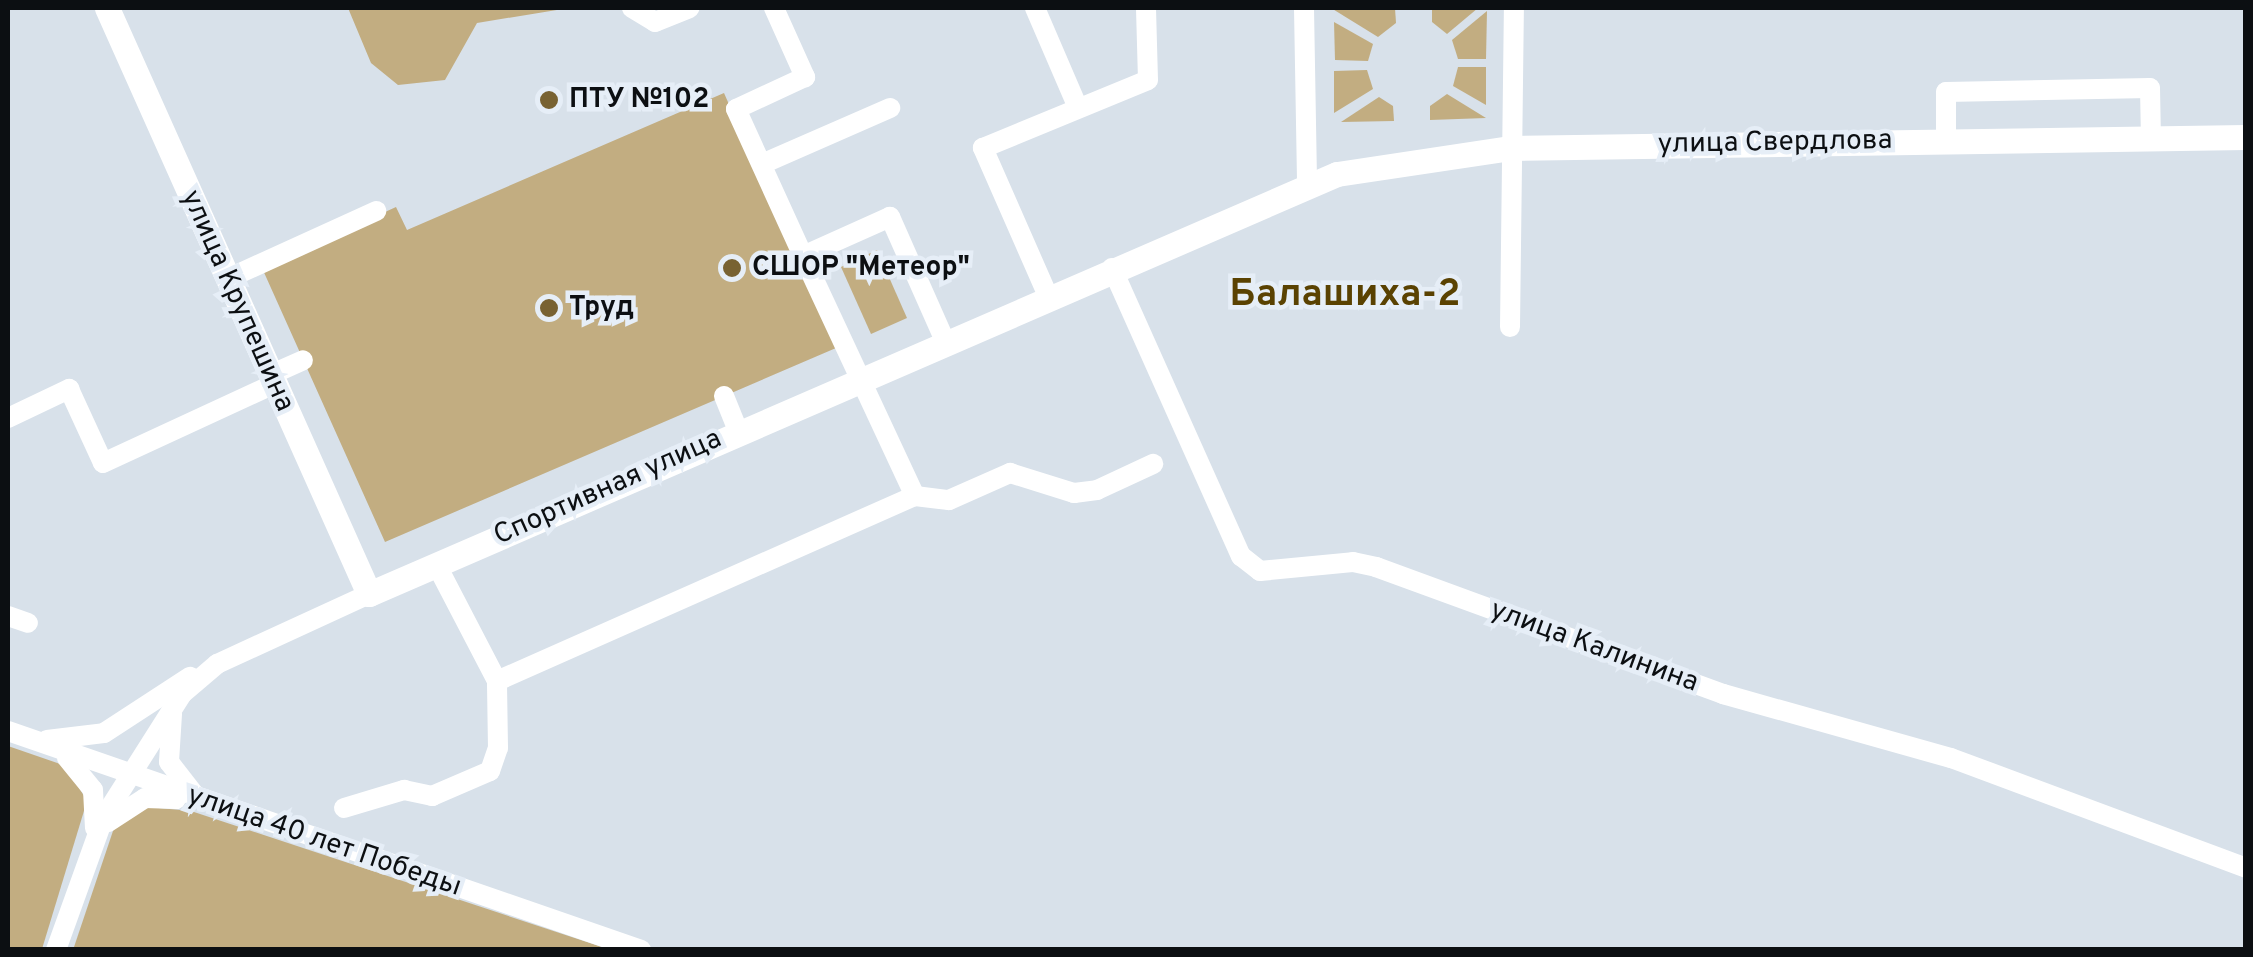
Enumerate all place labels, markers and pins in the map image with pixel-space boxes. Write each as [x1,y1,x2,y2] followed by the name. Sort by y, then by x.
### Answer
[569,83,710,117] place label: ПТУ №102
[538,89,560,111] marker: ПТУ №102
[752,251,970,285] place label: СШОР "Метеор"
[721,257,743,279] marker: СШОР "Метеор"
[569,291,634,325] place label: Труд
[538,297,560,319] marker: Труд

